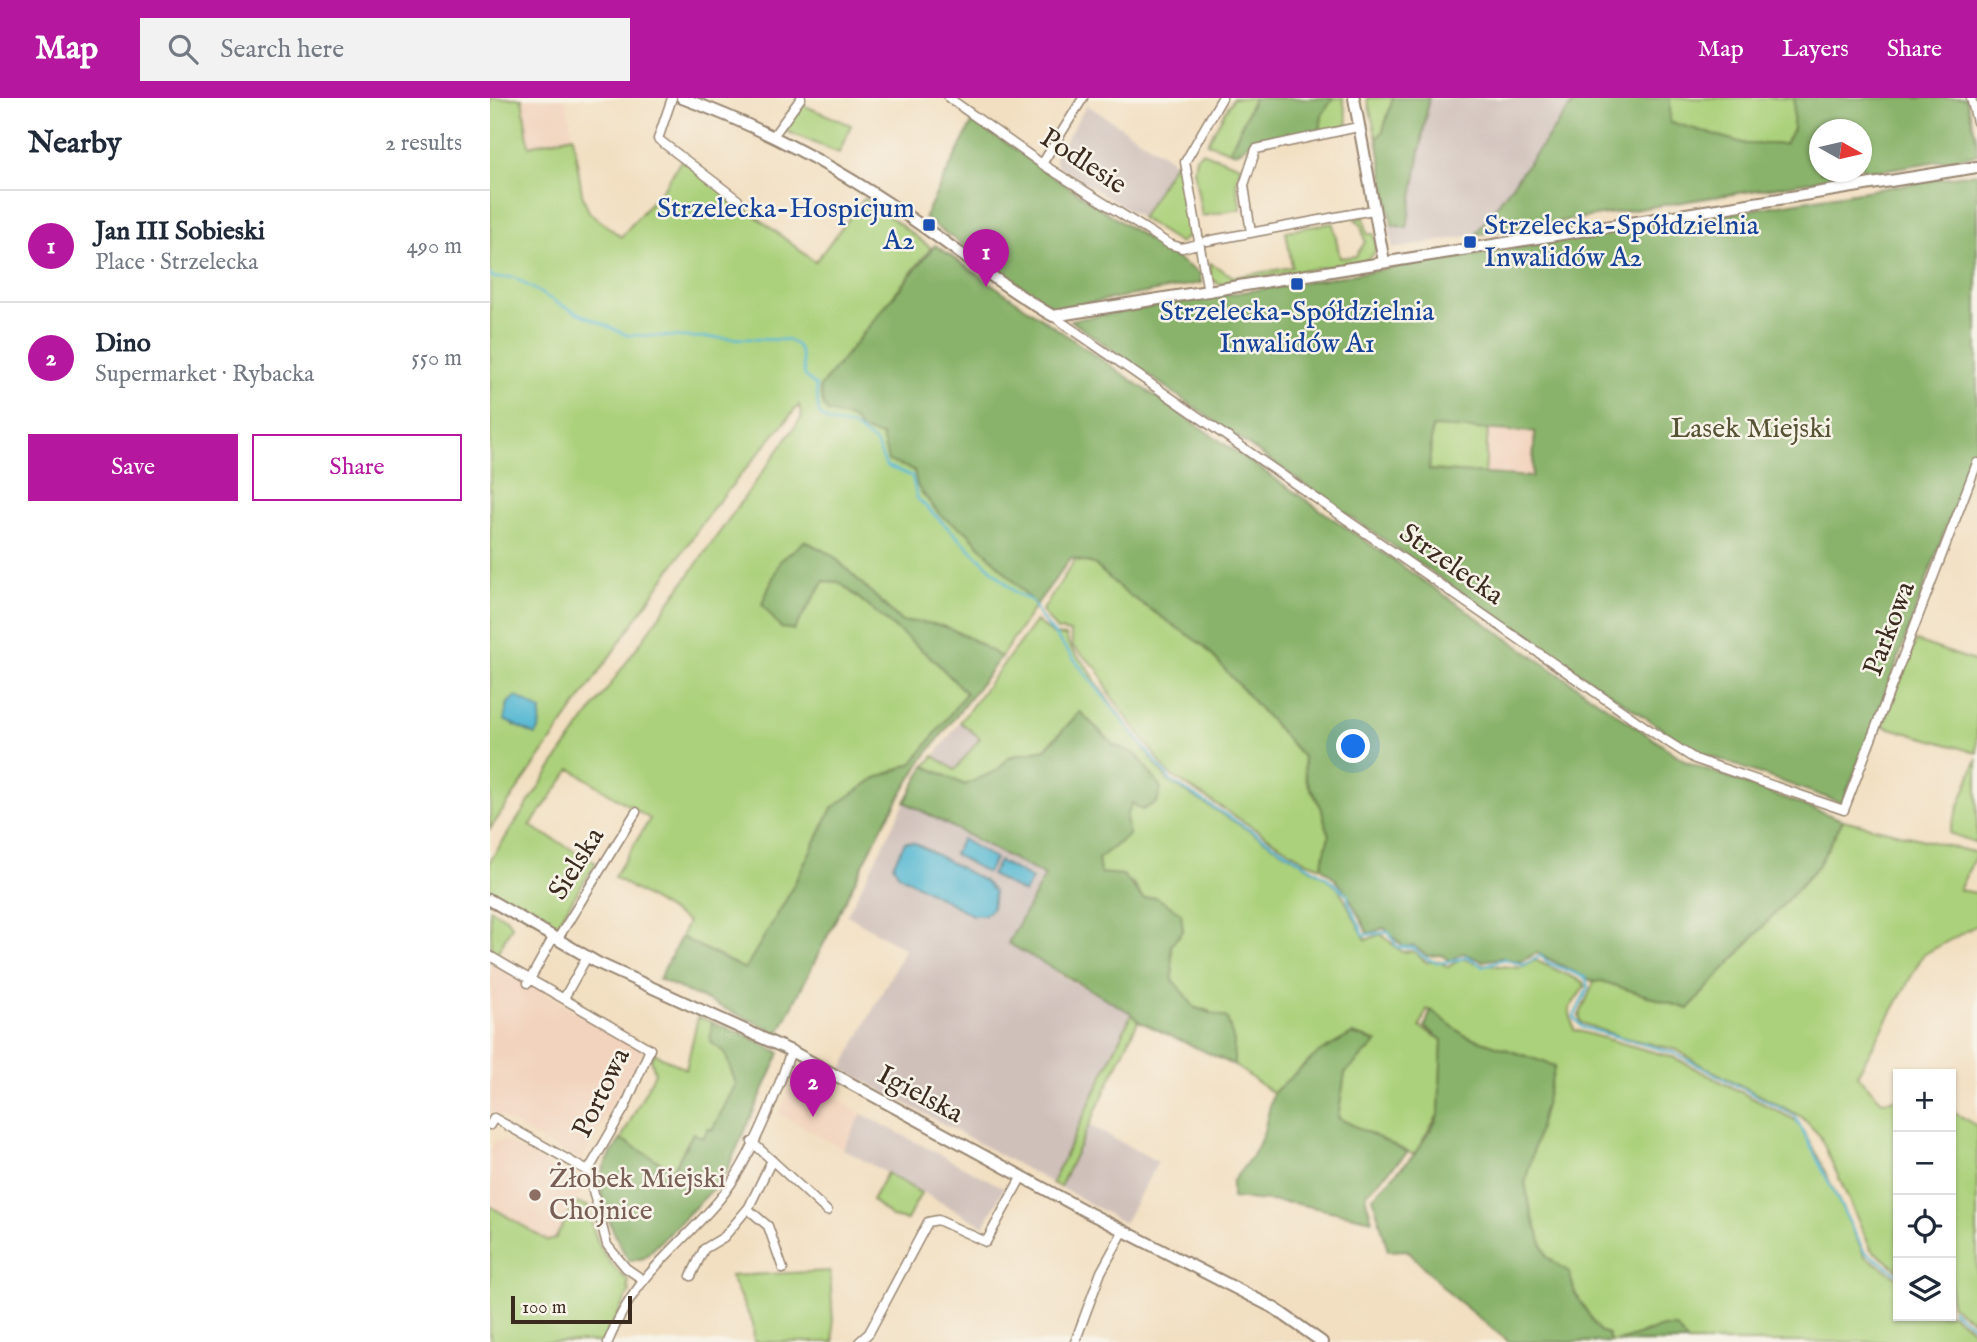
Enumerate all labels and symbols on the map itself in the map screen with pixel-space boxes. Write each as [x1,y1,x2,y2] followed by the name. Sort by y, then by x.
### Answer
[1809,119,1872,182] north arrow
[1033,121,1133,203] street label: Podlesie
[657,192,915,259] place label: Strzelecka-Hospicjum A2
[1484,209,1760,276] place label: Strzelecka-Spółdzielnia Inwalidów A2
[921,217,937,233] marker: Strzelecka-Hospicjum A2
[963,229,1009,287] pin: 1
[1462,234,1478,250] marker: Strzelecka-Spółdzielnia Inwalidów A2
[1289,276,1305,292] marker: Strzelecka-Spółdzielnia Inwalidów A1
[1160,295,1435,362] place label: Strzelecka-Spółdzielnia Inwalidów A1
[1670,412,1832,447] park label: Lasek Miejski
[1392,516,1511,614] street label: Strzelecka
[1856,576,1924,681] street label: Parkowa
[1336,729,1370,763] your location
[541,820,613,907] street label: Sielska
[565,1041,639,1144] street label: Portowa
[871,1058,970,1132] street label: Igielska
[790,1059,836,1117] pin: 2
[549,1162,726,1229] place label: Żłobek Miejski Chojnice
[527,1187,543,1203] marker: Żłobek Miejski Chojnice
[511,1293,632,1325] scale bar

